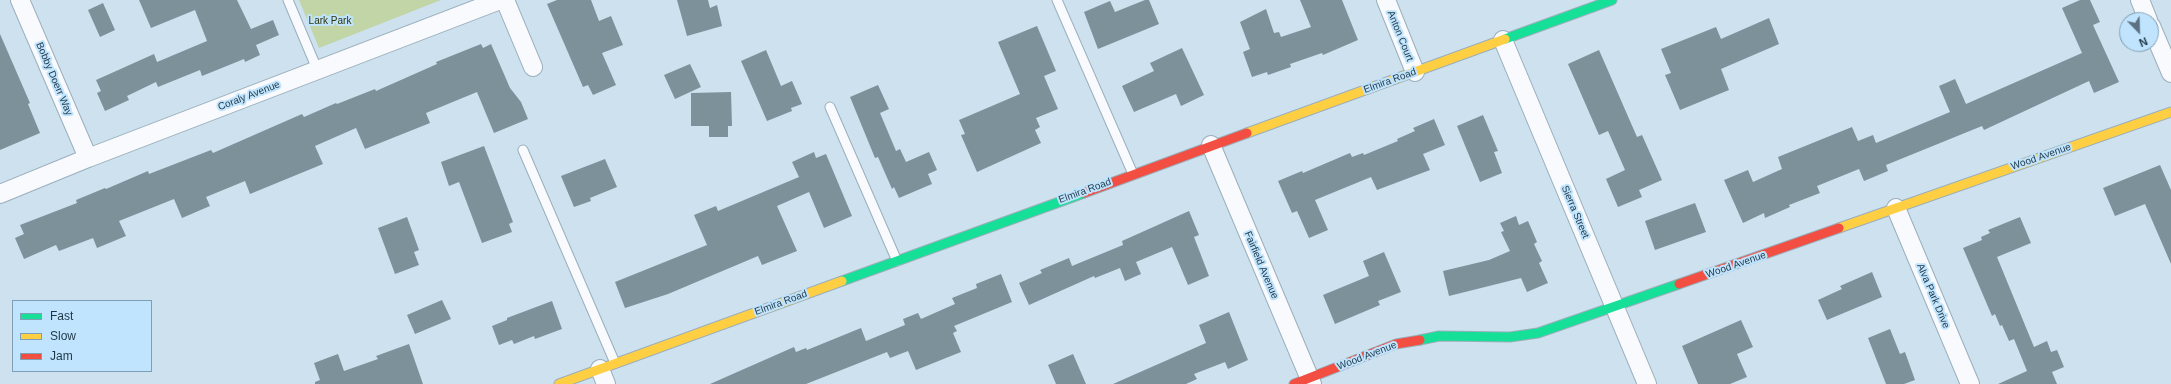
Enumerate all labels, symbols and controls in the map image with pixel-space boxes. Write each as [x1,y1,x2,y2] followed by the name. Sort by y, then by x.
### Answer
[1384,9,1416,63] street label: Anton Court
[2119,12,2159,52] north arrow
[309,15,351,27] park label: Lark Park
[2137,35,2149,49] text: N
[33,41,75,117] street label: Bobby Doerr Way
[1362,66,1418,96] street label: Elmira Road
[216,79,282,113] street label: Coraly Avenue
[2010,141,2072,173] street label: Wood Avenue
[1057,176,1113,206] street label: Elmira Road
[1559,184,1591,240] street label: Sierra Street
[1241,229,1281,301] street label: Fairfield Avenue
[1705,249,1767,281] street label: Wood Avenue
[1914,262,1952,330] street label: Alva Park Drive
[753,288,809,318] street label: Elmira Road
[12,300,152,372] legend
[50,309,73,323] text: Fast
[50,329,76,343] text: Slow
[1336,339,1398,373] street label: Wood Avenue
[50,349,73,363] text: Jam

